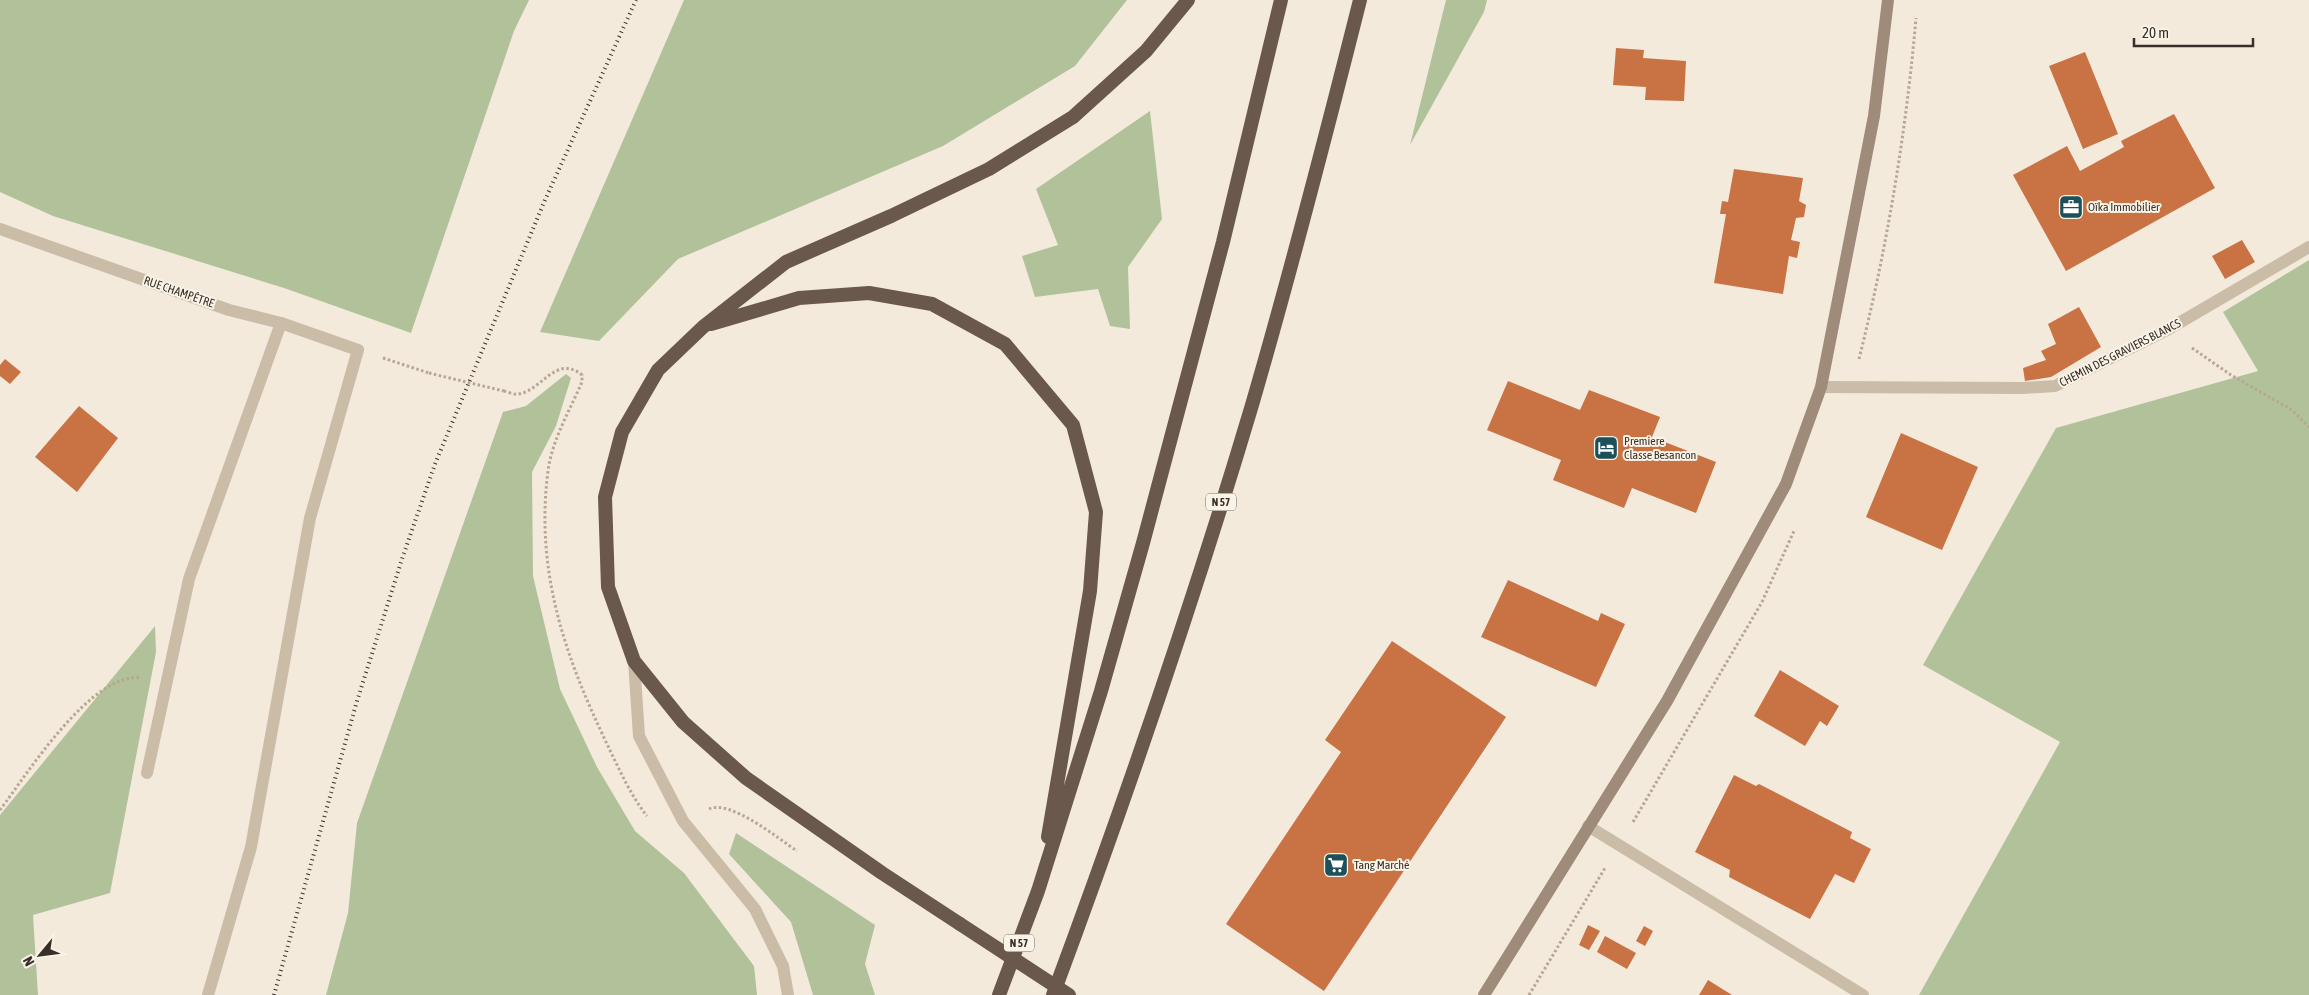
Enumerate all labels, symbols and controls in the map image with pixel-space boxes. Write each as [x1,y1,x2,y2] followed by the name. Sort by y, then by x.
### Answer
[2134,15,2253,47] scale bar
[2142,24,2169,41] text: 20 m
[2058,194,2084,220] office icon: Oïka Immobilier
[2088,200,2160,214] place label: Oïka Immobilier
[142,273,216,311] street label: RUE CHAMPÊTRE
[2057,316,2183,390] street label: CHEMIN DES GRAVIERS BLANCS
[1624,434,1696,462] place label: Premiere Classe Besancon
[1593,435,1619,461] hotel icon: Premiere Classe Besancon
[1206,494,1236,511] road number: N 57
[1323,852,1349,878] supermarket icon: Tang Marché
[1354,858,1410,872] place label: Tang Marché
[15,930,65,980] north arrow
[1004,934,1034,951] road number: N 57
[20,954,38,969] text: N

